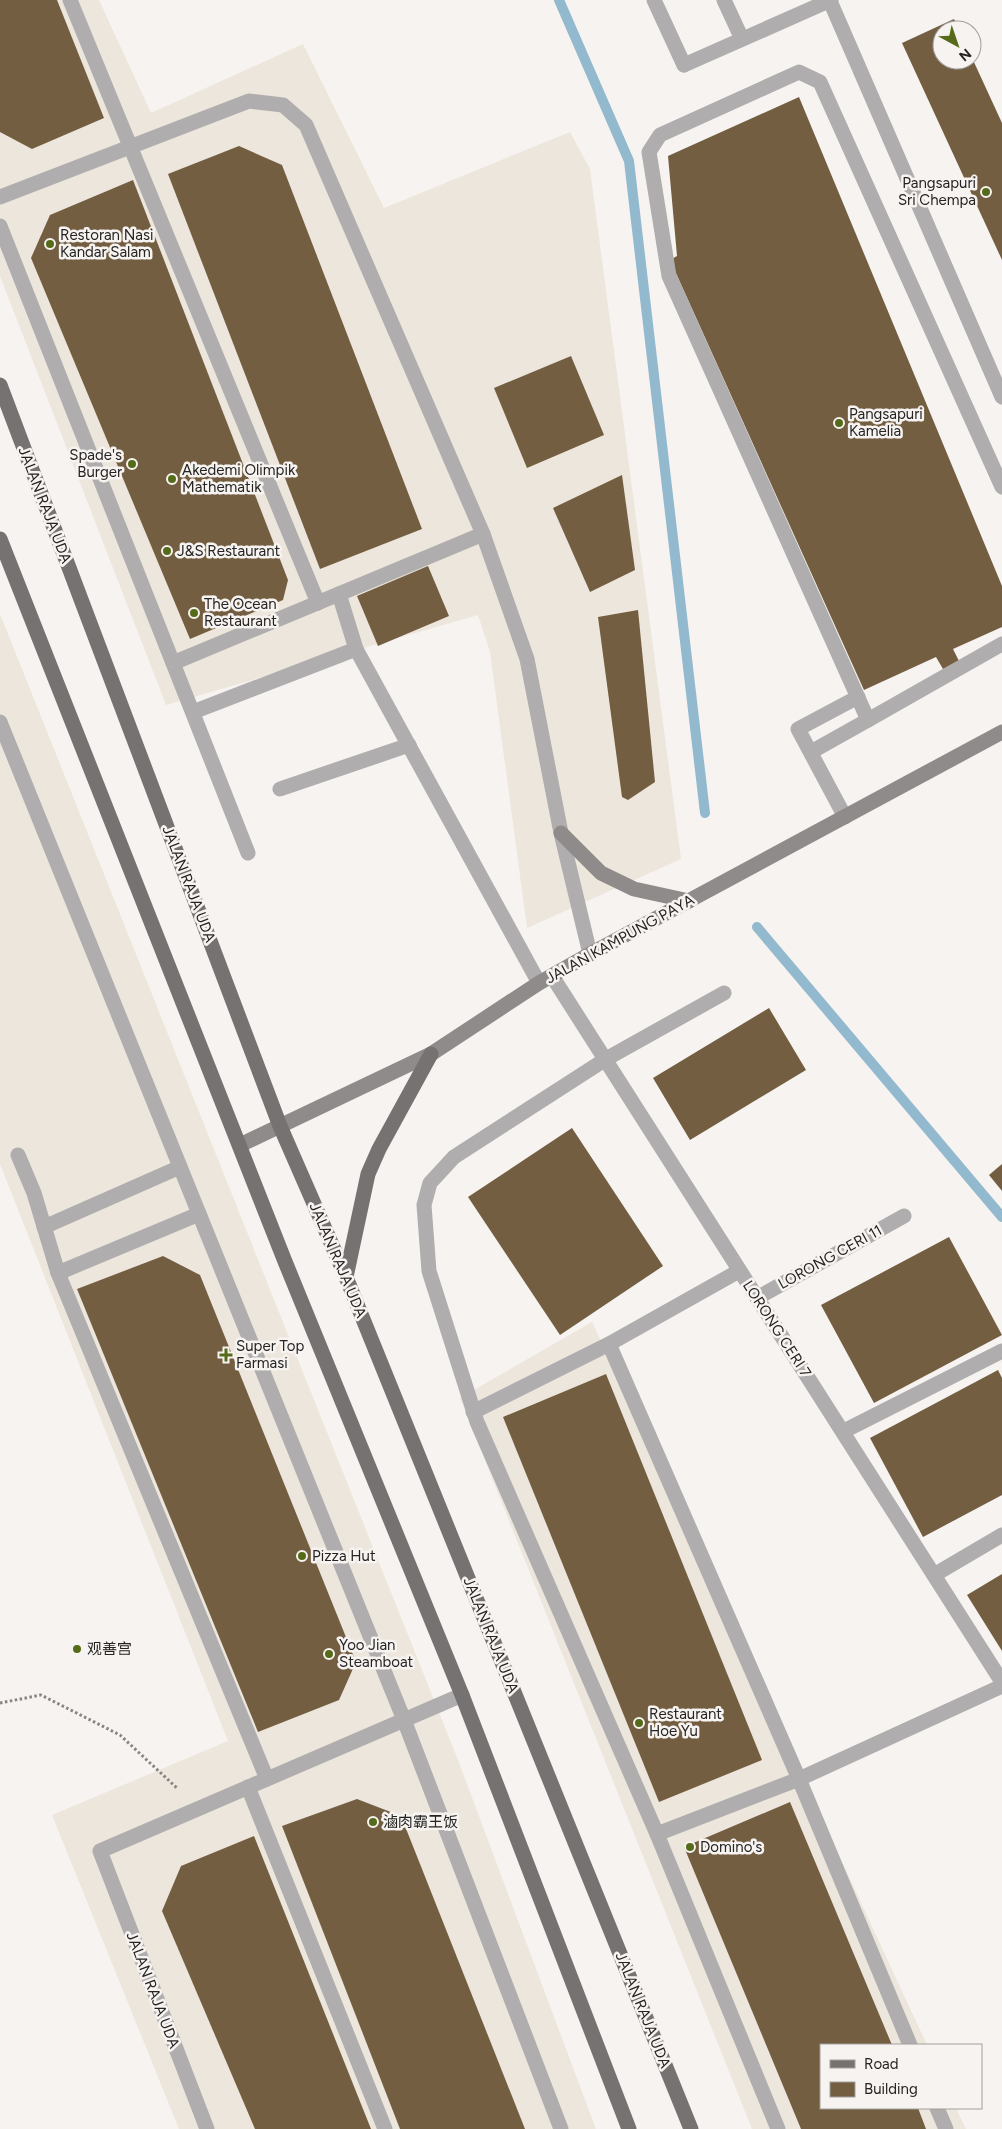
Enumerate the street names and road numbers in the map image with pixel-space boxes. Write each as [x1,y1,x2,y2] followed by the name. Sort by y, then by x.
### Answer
[14,444,76,566] street label: JALAN RAJA UDA
[158,823,220,945] street label: JALAN RAJA UDA
[543,891,697,987] street label: JALAN KAMPUNG PAYA
[306,1200,370,1320] street label: JALAN RAJA UDA
[775,1221,885,1293] street label: LORONG CERI 11
[739,1277,815,1381] street label: LORONG CERI 7
[460,1574,522,1696] street label: JALAN RAJA UDA
[122,1929,184,2051] street label: JALAN RAJA UDA
[612,1949,674,2071] street label: JALAN RAJA UDA

